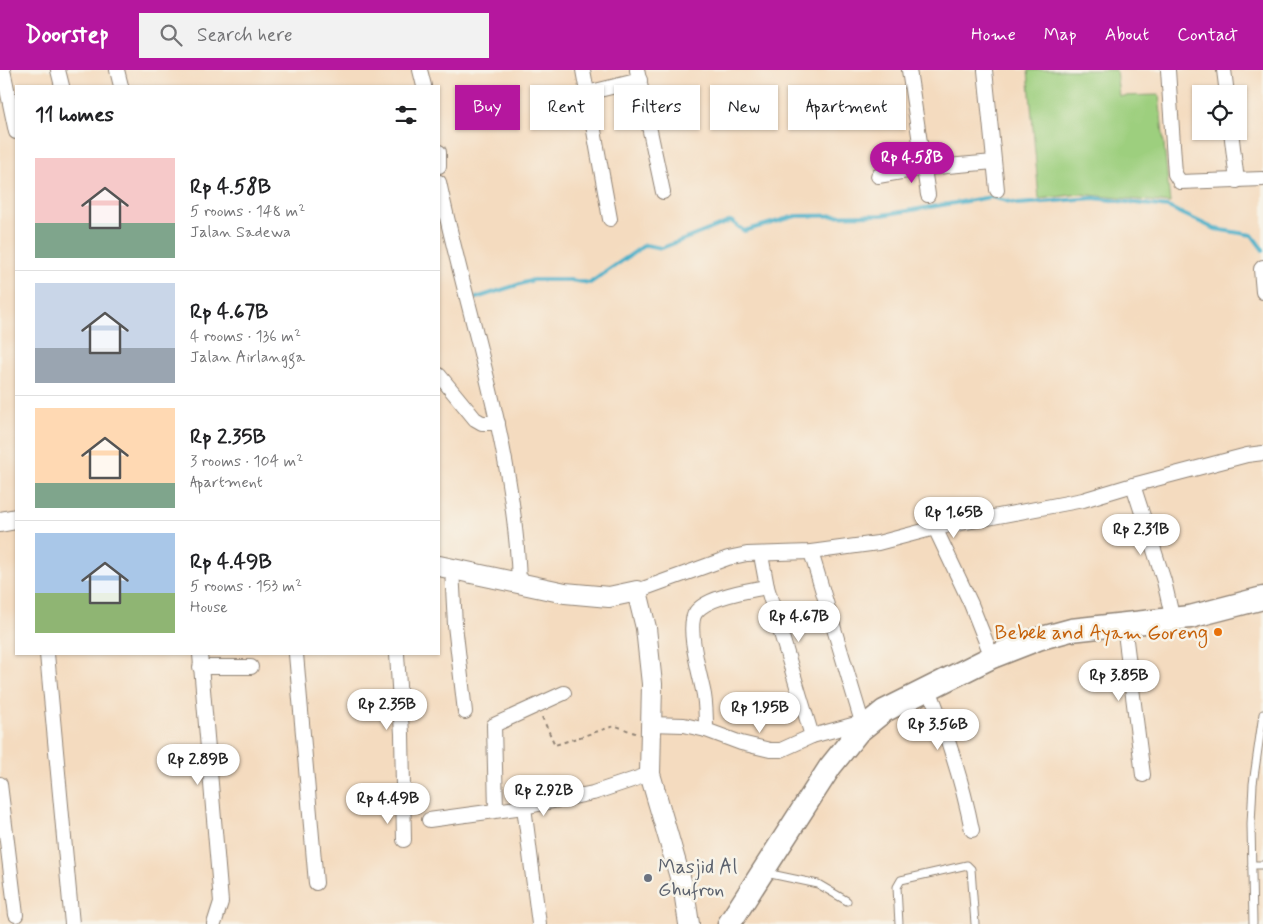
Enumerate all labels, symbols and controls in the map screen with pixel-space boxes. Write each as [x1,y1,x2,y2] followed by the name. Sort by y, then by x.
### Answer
[139,13,489,58] search box
[25,20,109,51] text: Doorstep
[157,21,185,49] icon: search
[197,23,293,48] text: Search here
[971,23,1016,47] text: Home
[1044,23,1077,47] text: Map
[1105,23,1149,47] text: About
[1177,23,1238,47] text: Contact
[455,85,520,130] chip: Buy
[530,85,604,130] chip: Rent
[614,85,700,130] chip: Filters
[710,85,778,130] chip: New
[788,85,906,130] chip: Apartment
[1192,85,1247,140] map controls
[1192,85,1247,140] button: locate
[35,101,114,129] text: 11 homes
[392,101,420,129] icon: filters
[860,142,964,184] pin: Rp 4.58B
[881,147,943,168] text: Rp 4.58B
[190,173,271,201] text: Rp 4.58B
[75,178,135,238] icon: home
[190,201,305,222] text: 5 rooms · 148 m²
[190,222,291,243] text: Jalan Sadewa
[190,298,268,326] text: Rp 4.67B
[75,303,135,363] icon: home
[190,326,301,347] text: 4 rooms · 136 m²
[190,347,305,368] text: Jalan Airlangga
[190,423,266,451] text: Rp 2.35B
[75,428,135,488] icon: home
[190,451,303,472] text: 3 rooms · 104 m²
[190,472,263,493] text: Apartment
[902,496,1006,539] pin: Rp 1.65B
[925,502,983,523] text: Rp 1.65B
[1089,514,1193,556] pin: Rp 2.31B
[1113,519,1169,540] text: Rp 2.31B
[190,548,272,576] text: Rp 4.49B
[75,553,135,613] icon: home
[190,576,302,597] text: 5 rooms · 153 m²
[190,597,228,618] text: House
[747,600,851,643] pin: Rp 4.67B
[769,606,829,627] text: Rp 4.67B
[995,620,1208,648] place label: Bebek and Ayam Goreng
[1212,626,1224,638] marker: Bebek and Ayam Goreng
[1067,660,1171,702] pin: Rp 3.85B
[1090,665,1148,686] text: Rp 3.85B
[335,688,439,731] pin: Rp 2.35B
[708,692,812,734] pin: Rp 1.95B
[358,694,416,715] text: Rp 2.35B
[731,697,789,718] text: Rp 1.95B
[886,708,990,751] pin: Rp 3.56B
[908,714,968,735] text: Rp 3.56B
[146,744,250,786] pin: Rp 2.89B
[168,749,228,770] text: Rp 2.89B
[492,774,596,817] pin: Rp 2.92B
[515,780,573,801] text: Rp 2.92B
[336,782,440,825] pin: Rp 4.49B
[357,788,419,809] text: Rp 4.49B
[658,854,738,904] place label: Masjid Al Ghufron
[642,872,654,884] marker: Masjid Al Ghufron

